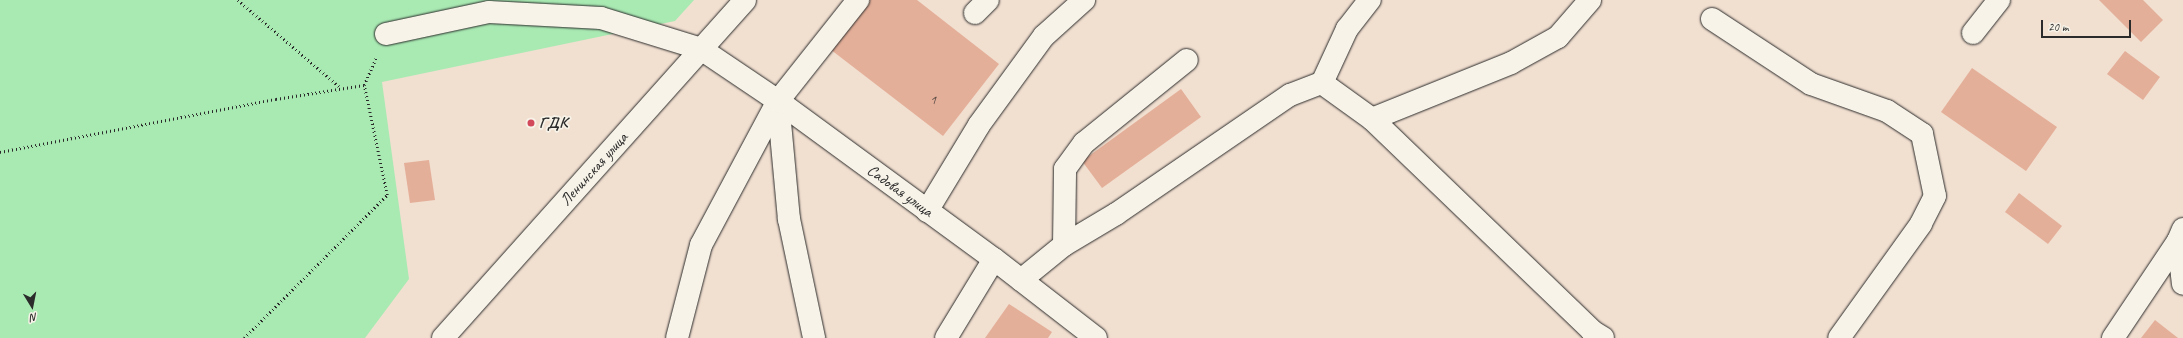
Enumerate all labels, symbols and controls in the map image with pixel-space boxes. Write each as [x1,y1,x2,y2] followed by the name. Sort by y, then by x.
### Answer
[2043,12,2133,38] scale bar
[2048,19,2068,35] text: 20 m
[930,92,936,108] house number: 1
[539,113,568,133] place label: ГДК
[526,118,536,128] marker: ГДК
[556,128,632,210] street label: Ленинская улица
[863,160,937,222] street label: Садовая улица
[12,286,52,326] north arrow
[30,310,39,325] text: N

